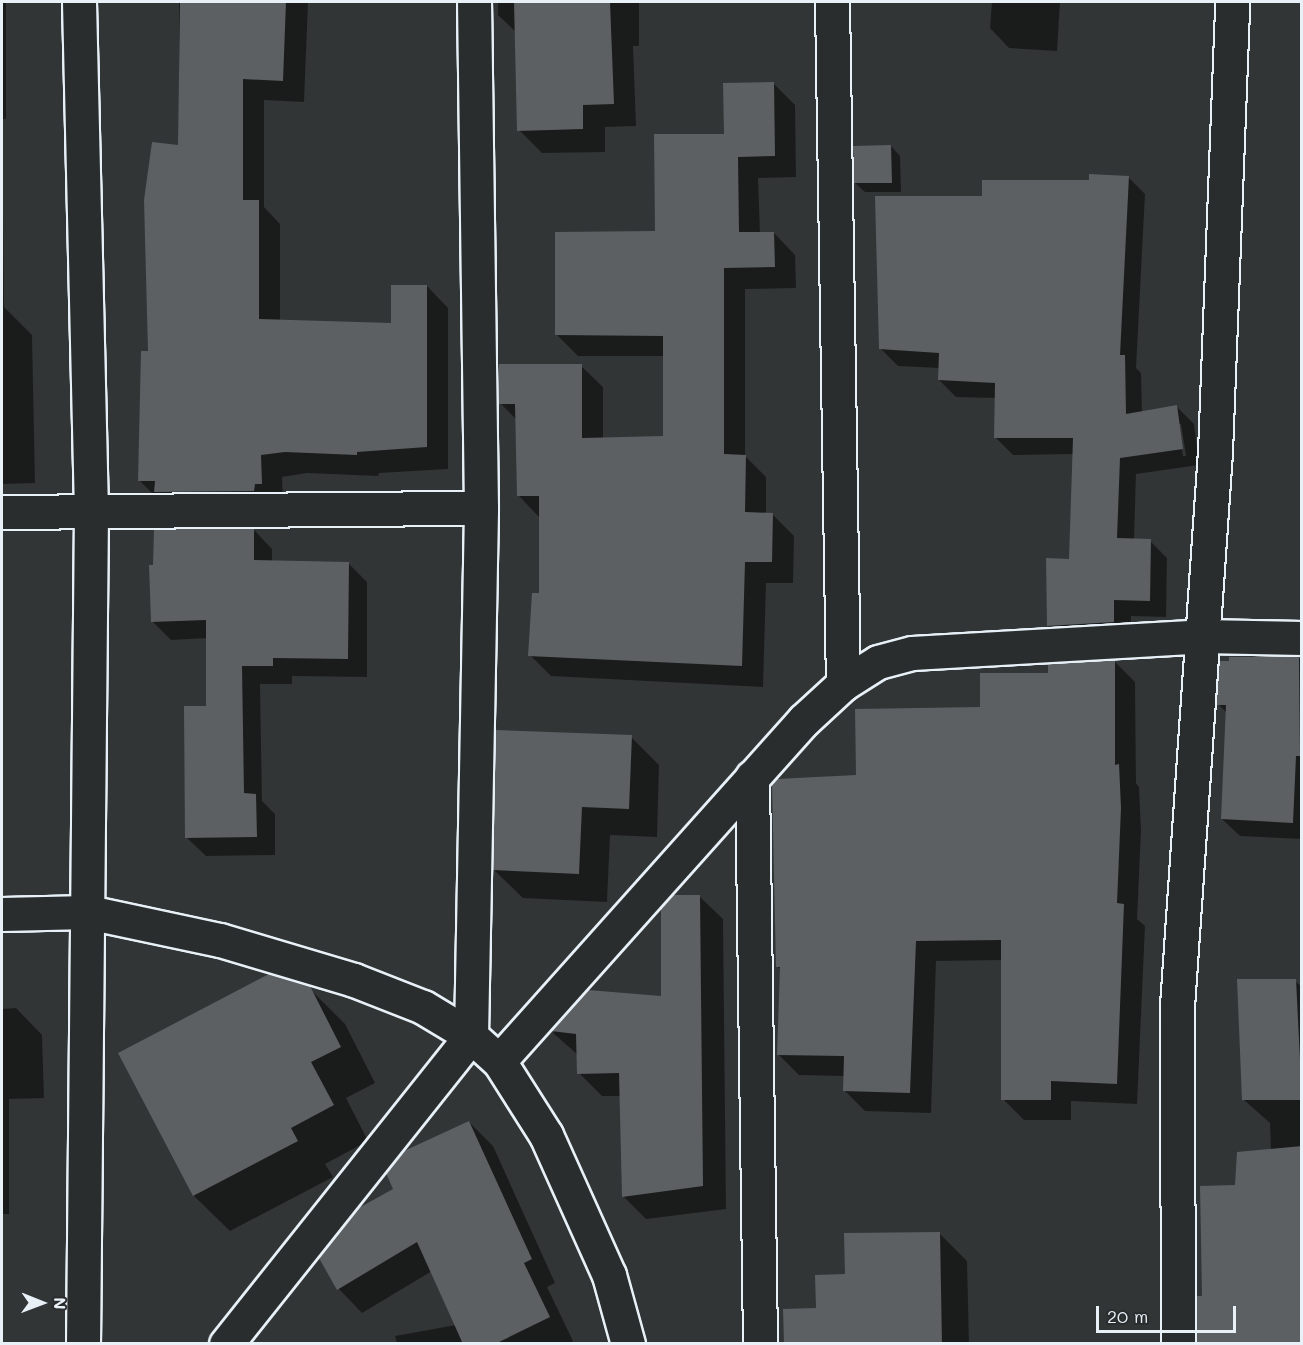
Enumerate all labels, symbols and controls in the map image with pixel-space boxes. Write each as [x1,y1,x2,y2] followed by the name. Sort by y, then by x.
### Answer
[12,1273,72,1333] north arrow
[1099,1294,1238,1332] scale bar
[50,1297,71,1310] text: N
[1107,1304,1148,1328] text: 20 m

